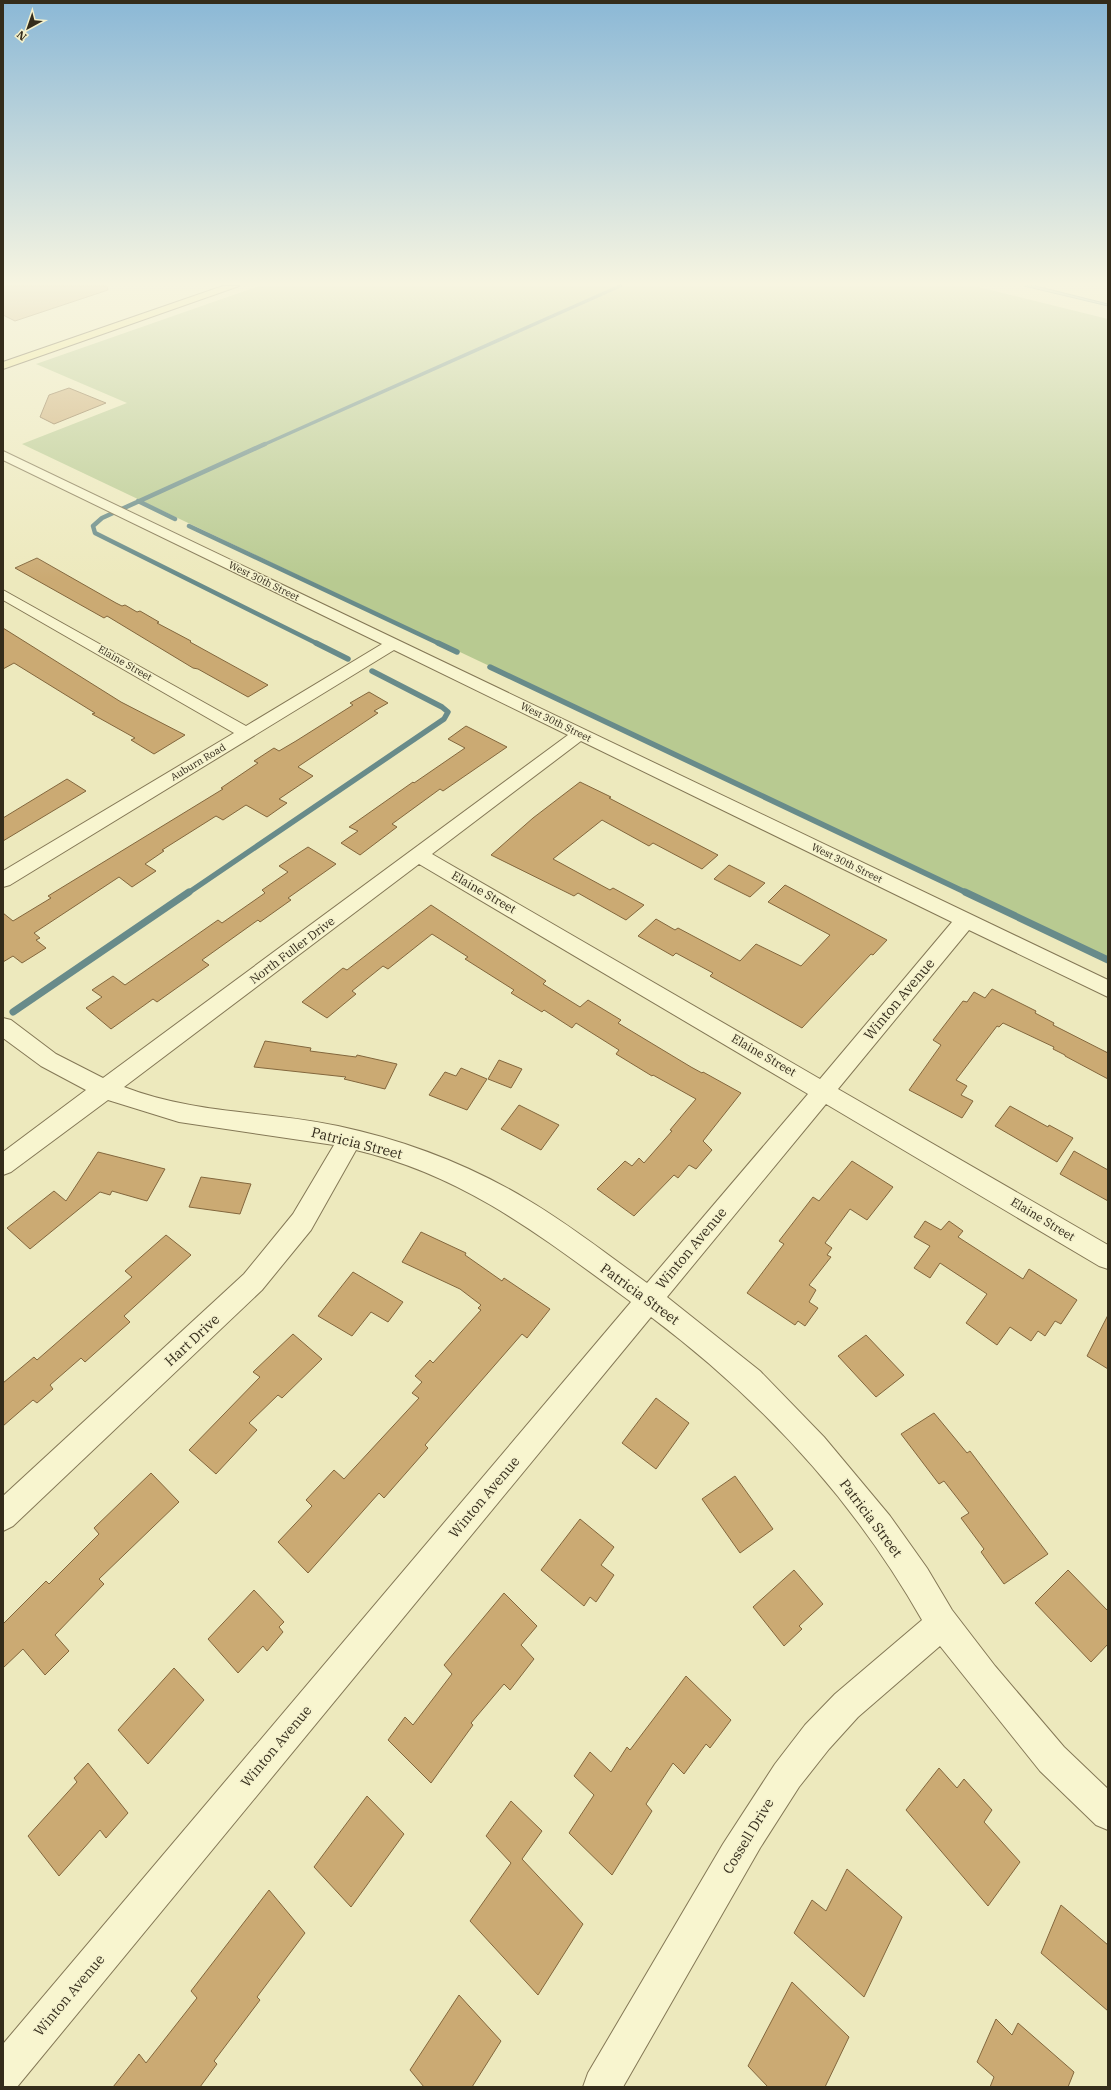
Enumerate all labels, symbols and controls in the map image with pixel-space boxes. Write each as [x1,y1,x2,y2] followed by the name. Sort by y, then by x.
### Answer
[8,8,48,48] north arrow
[14,27,29,44] text: N
[226,558,302,604] street label: West 30th Street
[96,642,155,684] street label: Elaine Street
[518,699,594,745] street label: West 30th Street
[168,740,228,784] street label: Auburn Road
[809,840,885,886] street label: West 30th Street
[449,867,519,917] street label: Elaine Street
[246,913,338,987] street label: North Fuller Drive
[860,955,938,1043] street label: Winton Avenue
[729,1030,799,1080] street label: Elaine Street
[309,1123,405,1163] street label: Patricia Street
[1008,1194,1078,1244] street label: Elaine Street
[652,1204,730,1292] street label: Winton Avenue
[597,1259,683,1329] street label: Patricia Street
[161,1310,223,1370] street label: Hart Drive
[445,1453,523,1541] street label: Winton Avenue
[836,1475,906,1561] street label: Patricia Street
[237,1702,315,1790] street label: Winton Avenue
[718,1795,778,1877] street label: Cossell Drive
[30,1951,108,2039] street label: Winton Avenue

